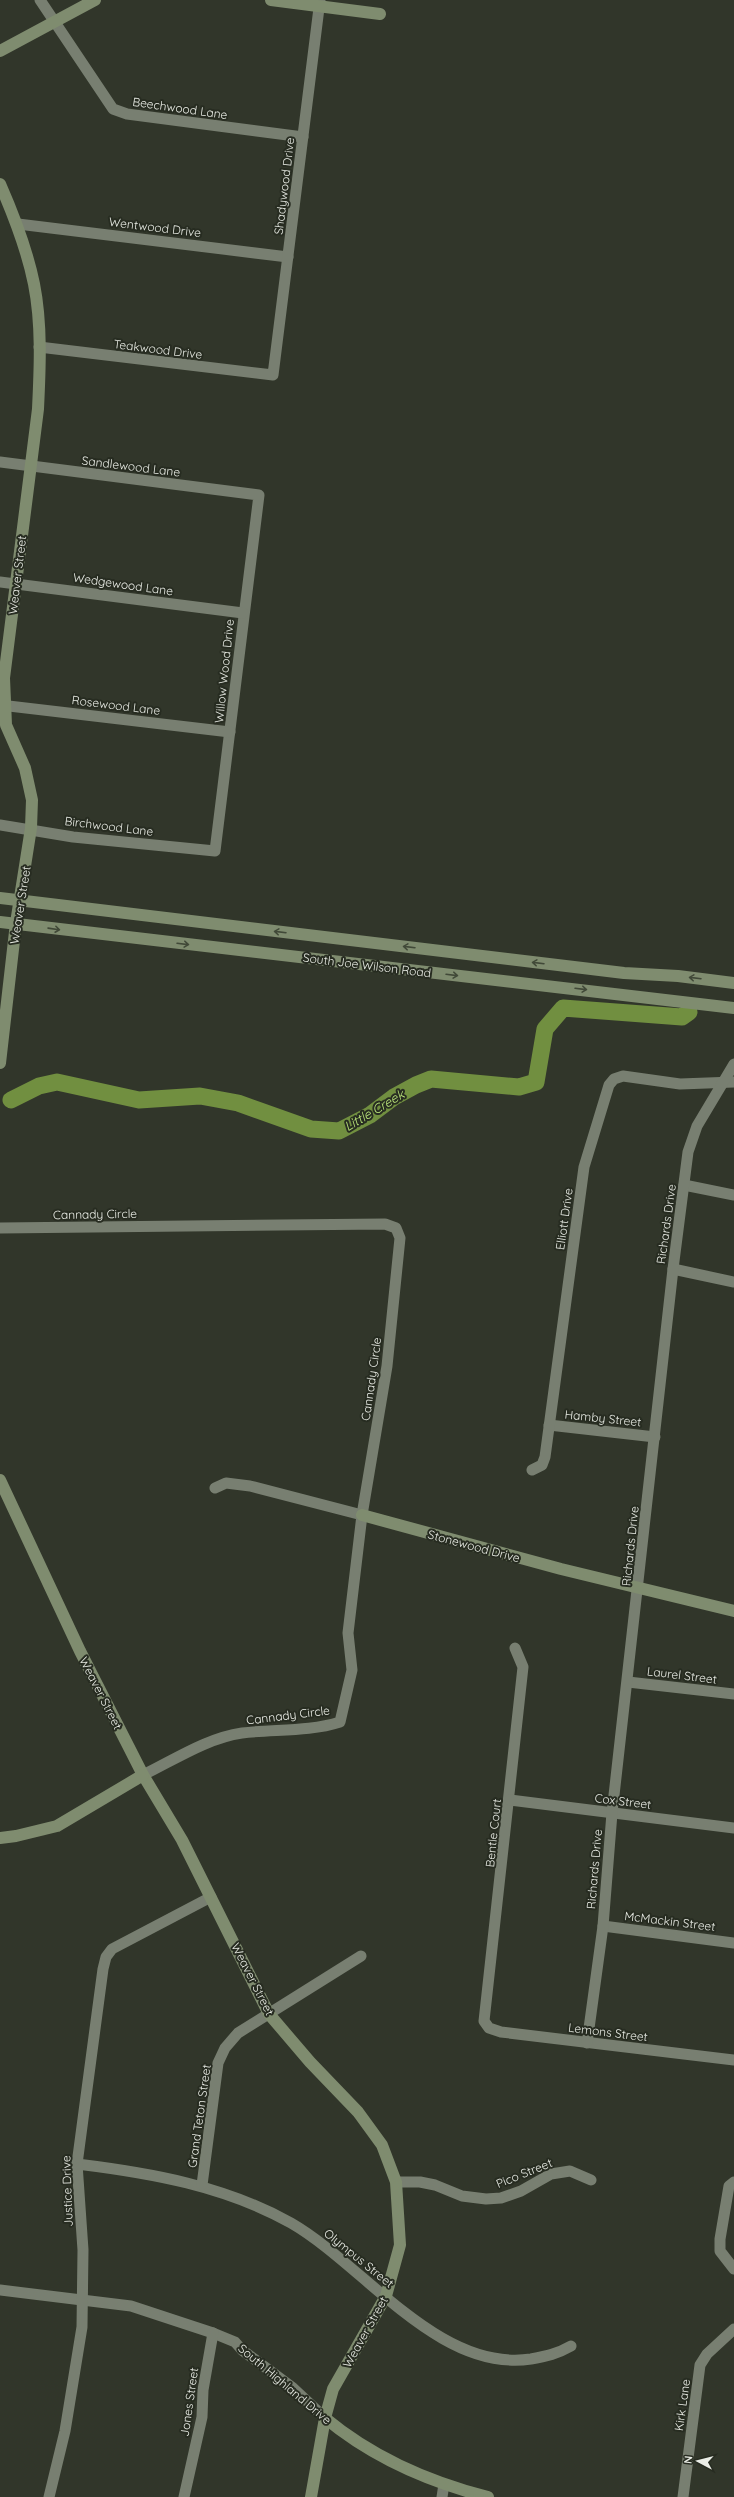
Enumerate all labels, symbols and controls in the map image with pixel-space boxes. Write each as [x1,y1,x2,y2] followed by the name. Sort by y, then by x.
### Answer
[132,94,229,122] street label: Beechwood Lane
[271,136,297,235] street label: Shadywood Drive
[108,214,202,240] street label: Wentwood Drive
[113,336,203,362] street label: Teakwood Drive
[81,453,181,480] street label: Sandlewood Lane
[5,535,29,615] street label: Weaver Street
[72,570,174,598] street label: Wedgewood Lane
[211,618,237,724] street label: Willow Wood Drive
[71,692,161,718] street label: Rosewood Lane
[64,813,154,839] street label: Birchwood Lane
[6,865,34,945] street label: Weaver Street
[47,925,60,933] one-way arrow
[274,928,287,935] one-way arrow
[177,940,190,948] one-way arrow
[403,943,416,951] one-way arrow
[302,950,432,980] street label: South Joe Wilson Road
[532,959,545,967] one-way arrow
[445,971,458,978] one-way arrow
[689,974,702,982] one-way arrow
[574,985,587,993] one-way arrow
[341,1085,408,1134] water label: Little Creek
[653,1183,679,1265] street label: Richards Drive
[552,1187,576,1251] street label: Elliott Drive
[53,1206,137,1222] street label: Cannady Circle
[358,1336,384,1422] street label: Cannady Circle
[564,1407,642,1429] street label: Hamby Street
[618,1505,642,1587] street label: Richards Drive
[426,1527,522,1566] street label: Stonewood Drive
[76,1654,126,1732] street label: Weaver Street
[646,1663,718,1687] street label: Laurel Street
[245,1702,331,1728] street label: Cannady Circle
[594,1790,652,1812] street label: Cox Street
[482,1798,504,1868] street label: Bentle Court
[583,1828,605,1910] street label: Richards Drive
[624,1908,716,1934] street label: McMackin Street
[228,1940,278,2018] street label: Weaver Street
[567,2020,649,2044] street label: Lemons Street
[184,2063,214,2169] street label: Grand Teton Street
[58,2155,76,2227] street label: Justice Drive
[494,2155,554,2191] street label: Pico Street
[321,2225,397,2291] street label: Olympus Street
[339,2294,391,2370] street label: Weaver Street
[235,2341,335,2427] street label: South Highland Drive
[177,2367,201,2437] street label: Jones Street
[671,2378,693,2432] street label: Kirk Lane
[678,2441,718,2481] north arrow
[681,2455,696,2465] text: N

